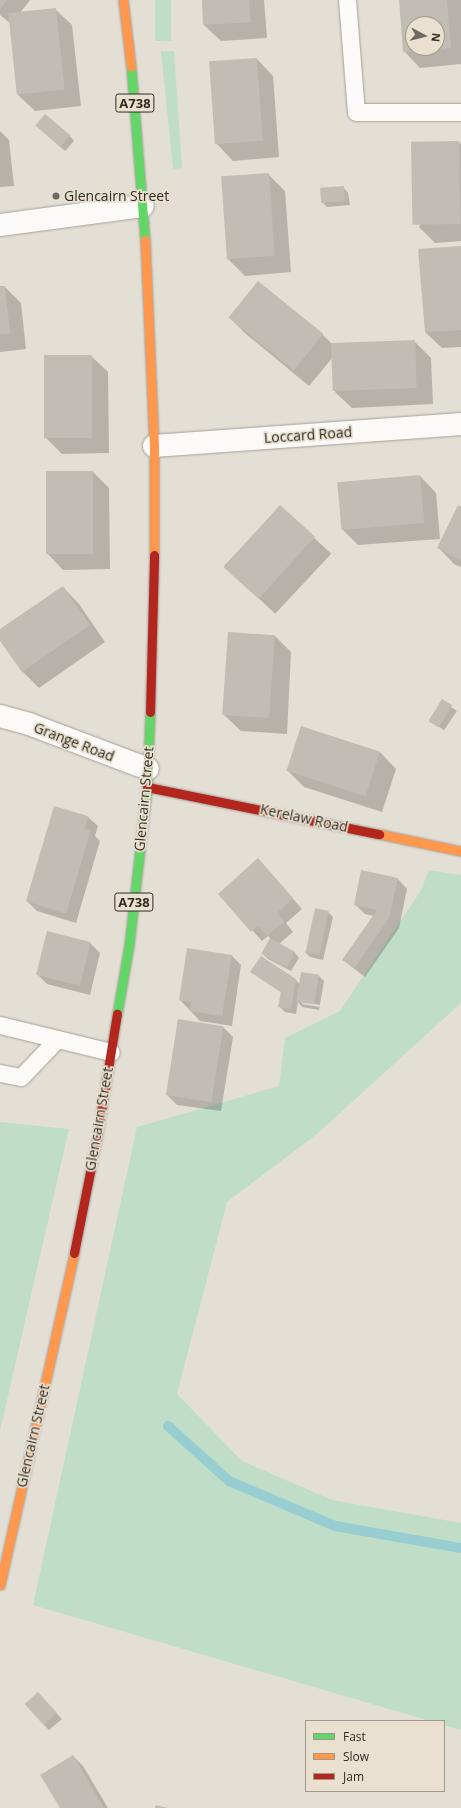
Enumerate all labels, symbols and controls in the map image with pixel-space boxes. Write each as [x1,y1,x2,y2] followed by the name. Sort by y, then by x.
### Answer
[405,16,445,56] north arrow
[428,32,444,43] text: N
[115,92,155,114] road number: A738
[64,188,169,204] place label: Glencairn Street
[51,191,61,201] marker: Glencairn Street
[263,424,353,446] street label: Loccard Road
[31,719,117,765] street label: Grange Road
[131,746,157,852] street label: Glencairn Street
[259,801,349,835] street label: Kerelaw Road
[114,891,154,913] road number: A738
[82,1066,116,1172] street label: Glencairn Street
[13,1383,53,1489] street label: Glencairn Street
[305,1720,445,1792] legend
[343,1728,366,1745] text: Fast
[343,1748,369,1765] text: Slow
[343,1768,364,1785] text: Jam

